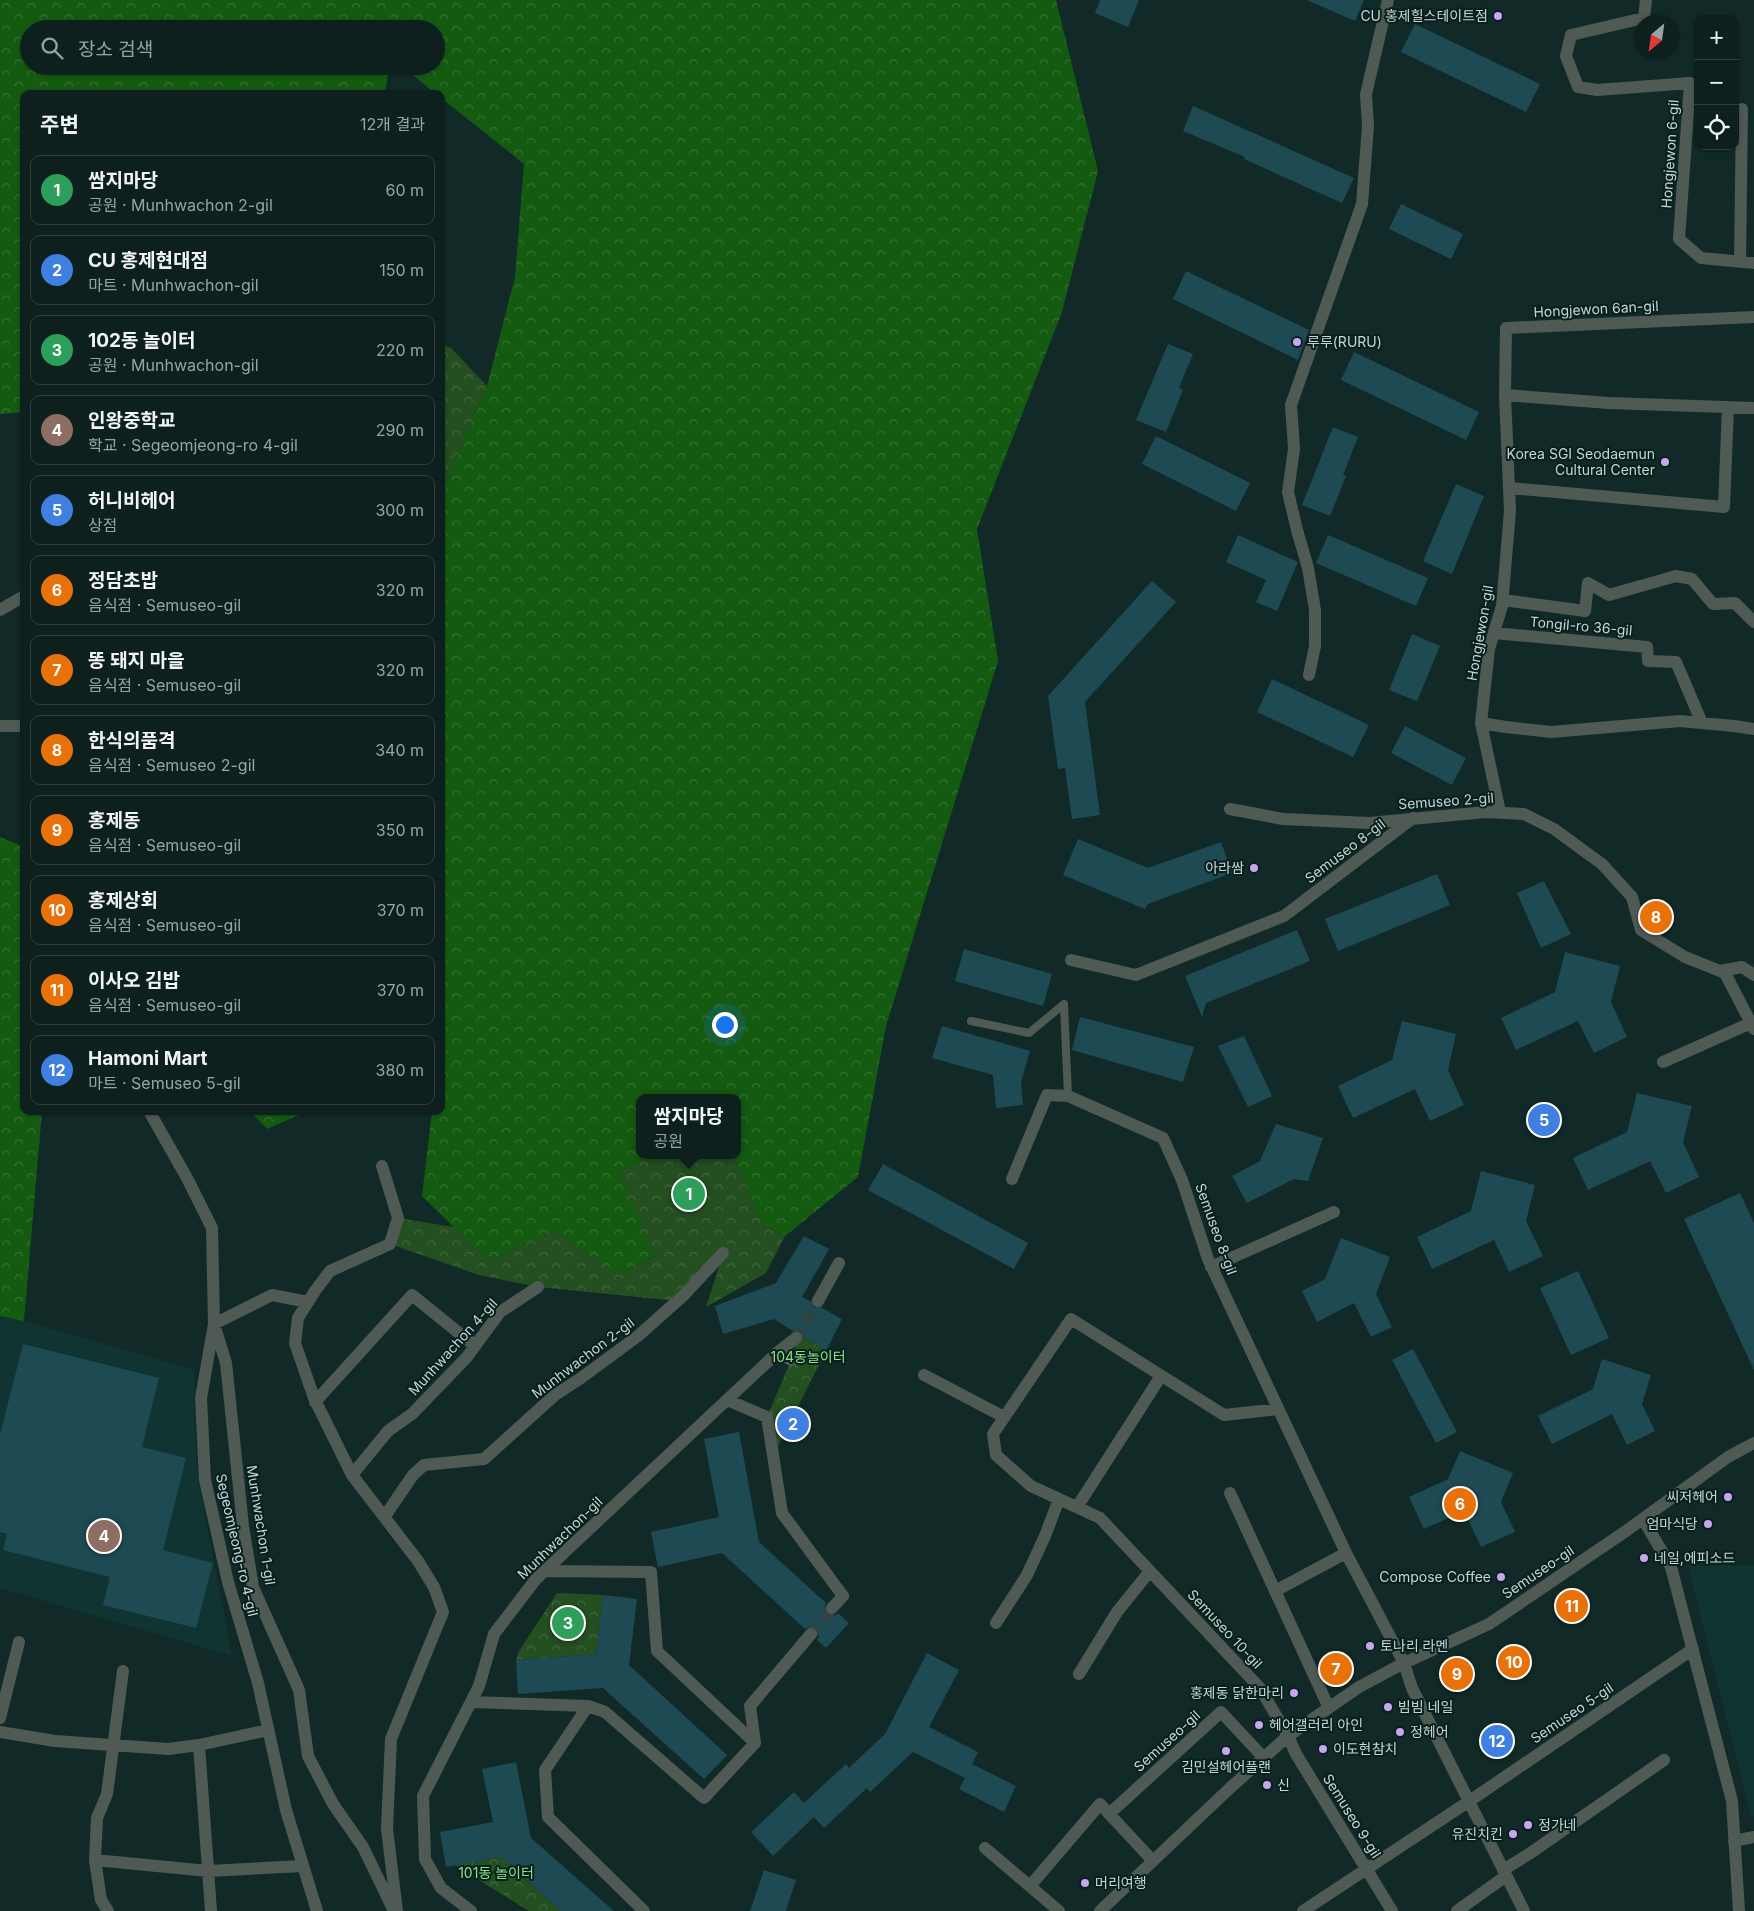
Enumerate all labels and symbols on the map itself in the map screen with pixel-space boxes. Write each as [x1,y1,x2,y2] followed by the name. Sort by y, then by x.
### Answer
[1360,7,1488,24] place label: CU 홍제힐스테이트점
[1492,10,1504,22] marker: CU 홍제힐스테이트점
[1634,15,1679,60] north arrow
[1657,99,1682,209] street label: Hongjewon 6-gil
[1533,297,1659,320] street label: Hongjewon 6an-gil
[1307,333,1382,350] place label: 루루(RURU)
[1291,336,1303,348] marker: 루루(RURU)
[1507,445,1655,478] place label: Korea SGI Seodaemun Cultural Center
[1659,456,1671,468] marker: Korea SGI Seodaemun Cultural Center
[1463,584,1496,682] street label: Hongjewon-gil
[1529,613,1633,638] street label: Tongil-ro 36-gil
[1398,789,1494,812] street label: Semuseo 2-gil
[1301,815,1388,886] street label: Semuseo 8-gil
[1205,859,1244,876] place label: 아라쌈
[1248,862,1260,874] marker: 아라쌈
[1640,898,1672,936] pin: 8
[712,1012,738,1038] your location
[1528,1101,1560,1139] pin: 5
[673,1175,705,1213] pin: 1
[1192,1181,1241,1277] street label: Semuseo 8-gil
[405,1295,501,1399] street label: Munhwachon 4-gil
[528,1313,637,1402] street label: Munhwachon 2-gil
[770,1348,846,1365] park label: 104동놀이터
[777,1405,809,1443] pin: 2
[244,1464,279,1586] street label: Munhwachon 1-gil
[213,1472,262,1618] street label: Segeomjeong-ro 4-gil
[1444,1485,1476,1523] pin: 6
[1666,1488,1718,1505] place label: 씨저헤어
[1722,1491,1734,1503] marker: 씨저헤어
[514,1493,606,1582] street label: Munhwachon-gil
[1646,1515,1698,1532] place label: 엄마식당
[88,1517,120,1555] pin: 4
[1702,1518,1714,1530] marker: 엄마식당
[1498,1541,1577,1602] street label: Semuseo-gil
[1654,1549,1735,1566] place label: 네일,에피소드
[1638,1552,1650,1564] marker: 네일,에피소드
[1379,1568,1491,1585] place label: Compose Coffee
[1495,1571,1507,1583] marker: Compose Coffee
[1184,1586,1266,1672] street label: Semuseo 10-gil
[1556,1587,1588,1625] pin: 11
[552,1604,584,1642] pin: 3
[1380,1637,1448,1654] place label: 토나리 라멘
[1364,1640,1376,1652] marker: 토나리 라멘
[1498,1643,1530,1681] pin: 10
[1320,1650,1352,1688] pin: 7
[1441,1655,1473,1693] pin: 9
[1527,1679,1616,1746] street label: Semuseo 5-gil
[1190,1684,1284,1701] place label: 홍제동 닭한마리
[1288,1687,1300,1699] marker: 홍제동 닭한마리
[1398,1698,1453,1715] place label: 빔빔 네일
[1382,1701,1394,1713] marker: 빔빔 네일
[1130,1706,1203,1775] street label: Semuseo-gil
[1269,1716,1363,1733] place label: 헤어갤러리 아인
[1253,1719,1265,1731] marker: 헤어갤러리 아인
[1481,1722,1513,1760] pin: 12
[1410,1723,1449,1740] place label: 정헤어
[1394,1726,1406,1738] marker: 정헤어
[1333,1740,1397,1757] place label: 이도현참치
[1317,1743,1329,1755] marker: 이도현참치
[1220,1745,1232,1757] marker: 김민설헤어플랜
[1181,1758,1271,1775] place label: 김민설헤어플랜
[1320,1770,1385,1861] street label: Semuseo 9-gil
[1277,1776,1290,1793] place label: 신
[1261,1779,1273,1791] marker: 신
[1538,1816,1577,1833] place label: 정가네
[1522,1819,1534,1831] marker: 정가네
[1451,1825,1503,1842] place label: 유진치킨
[1507,1828,1519,1840] marker: 유진치킨
[458,1864,534,1881] park label: 101동 놀이터
[1095,1874,1147,1891] place label: 머리여행
[1079,1877,1091,1889] marker: 머리여행

